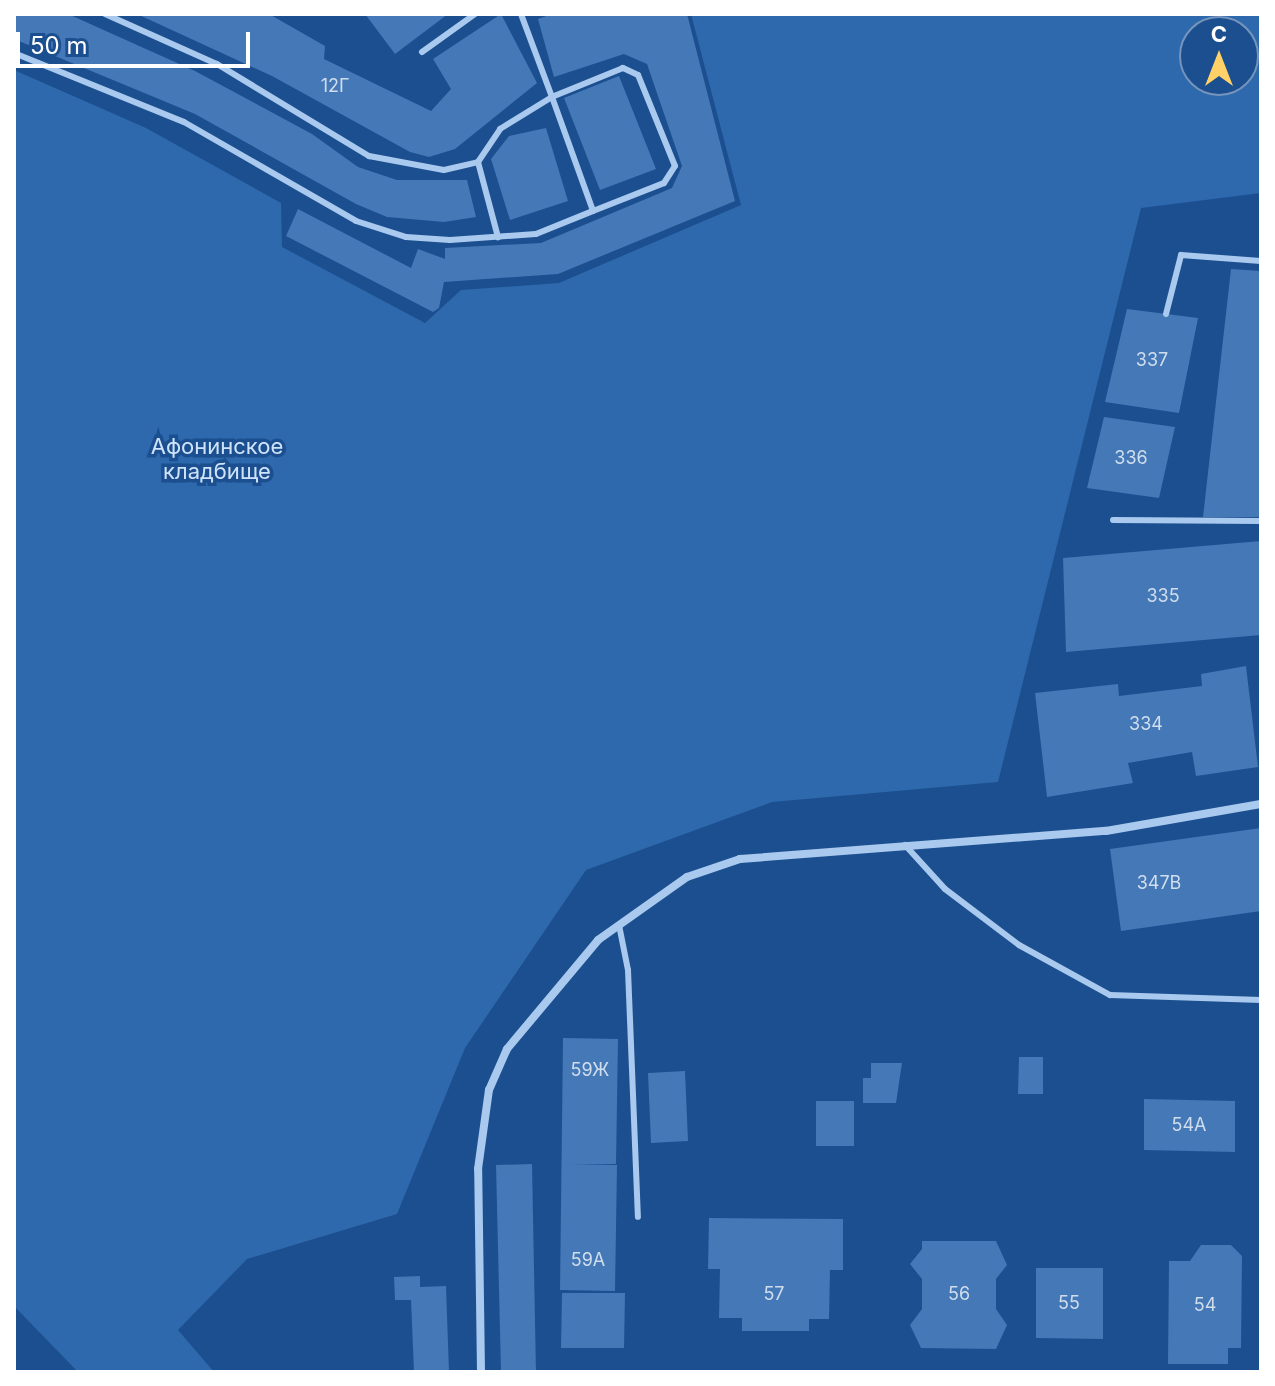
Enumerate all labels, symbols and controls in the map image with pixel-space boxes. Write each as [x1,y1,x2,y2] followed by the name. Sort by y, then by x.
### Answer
[20,16,254,66] scale bar
[1179,16,1259,96] north arrow
[1211,21,1227,47] text: С
[30,31,88,60] text: 50 m
[321,75,349,97] house number: 12Г
[1136,349,1168,371] house number: 337
[151,433,283,484] park label: Афонинское кладбище
[1114,447,1148,469] house number: 336
[1146,585,1180,607] house number: 335
[1129,713,1163,735] house number: 334
[1137,872,1181,894] house number: 347В
[571,1059,609,1081] house number: 59Ж
[1172,1114,1206,1136] house number: 54А
[571,1249,605,1271] house number: 59А
[763,1283,785,1305] house number: 57
[948,1283,970,1305] house number: 56
[1058,1292,1080,1314] house number: 55
[1194,1294,1216,1316] house number: 54

